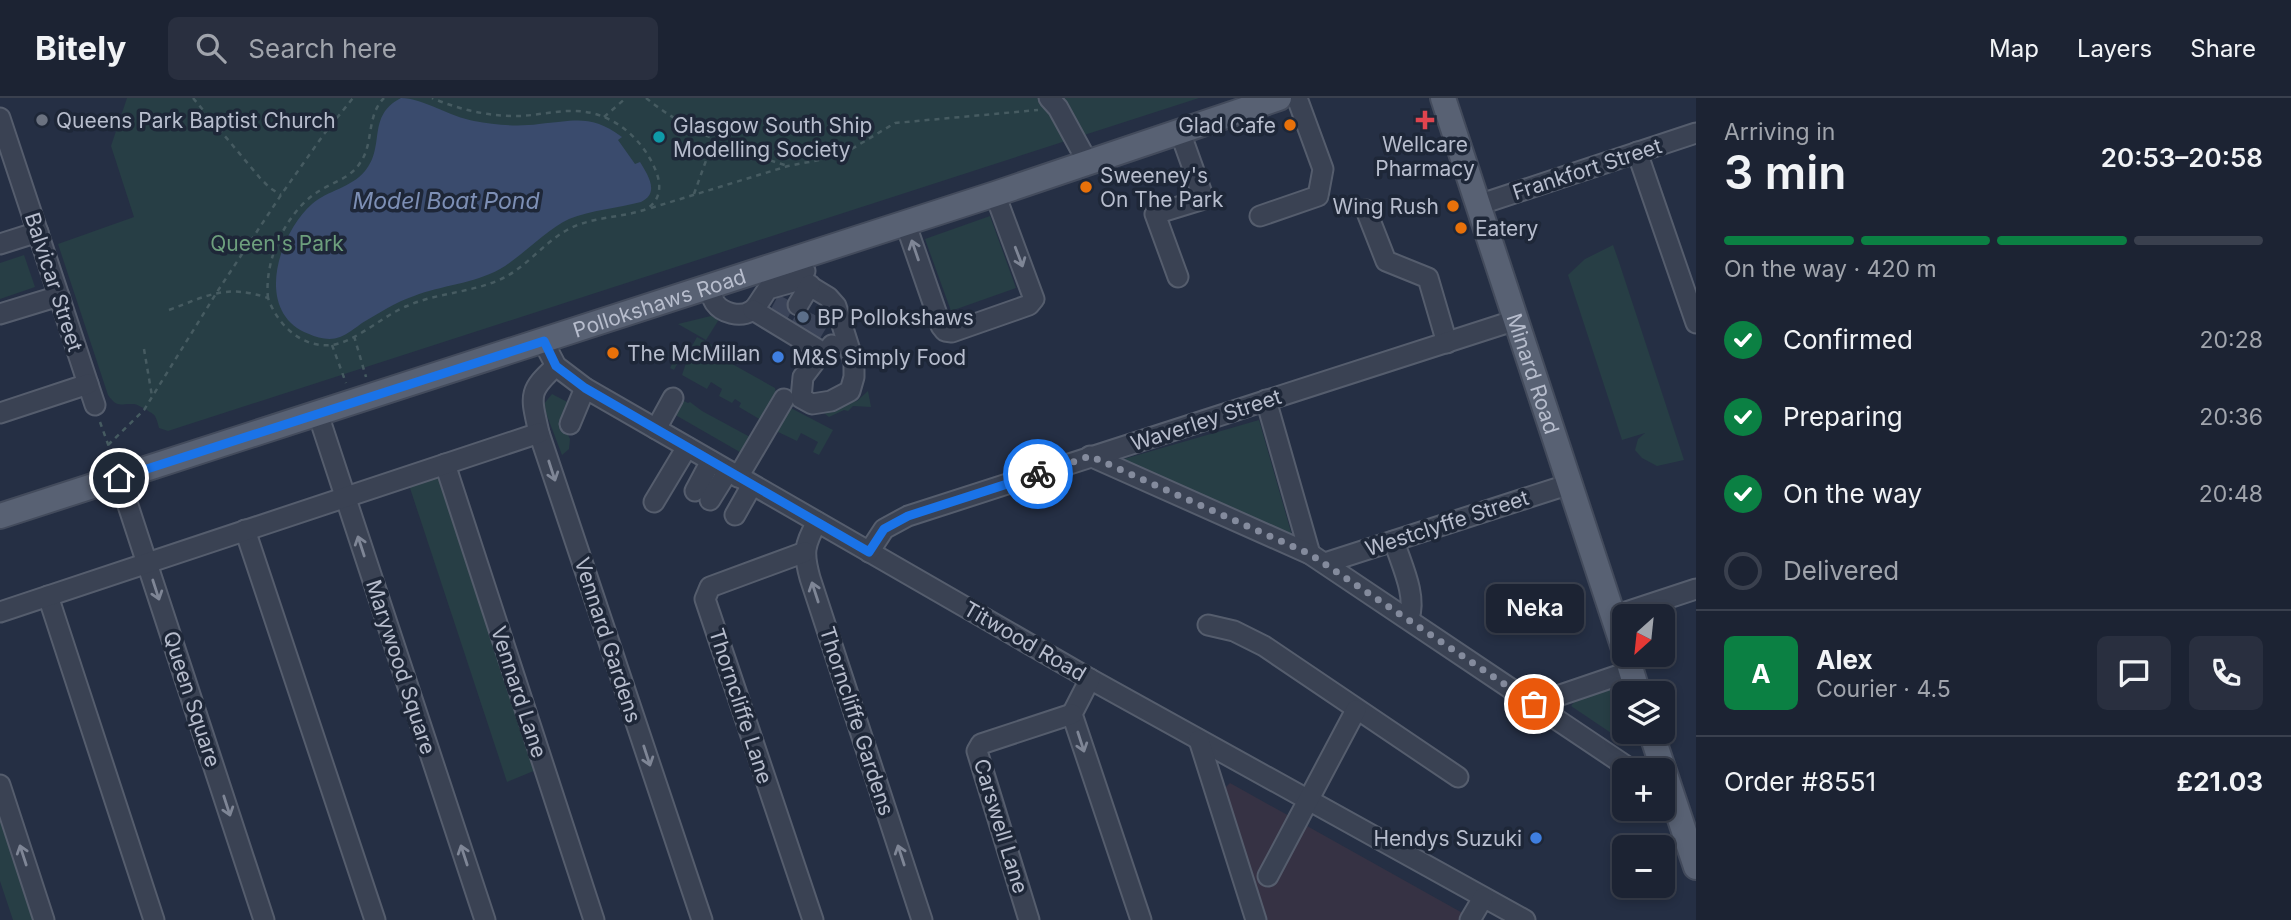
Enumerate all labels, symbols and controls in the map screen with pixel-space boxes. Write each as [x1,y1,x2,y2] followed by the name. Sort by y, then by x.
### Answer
[168,17,658,80] search box
[35,28,126,68] text: Bitely
[192,29,230,67] icon: search
[248,33,397,64] text: Search here
[1989,34,2039,63] text: Map
[2077,34,2152,63] text: Layers
[2190,34,2256,63] text: Share
[56,108,336,133] place label: Queens Park Baptist Church
[34,112,50,128] marker: Queens Park Baptist Church
[1417,112,1433,128] marker: Wellcare Pharmacy
[673,113,872,162] place label: Glasgow South Ship Modelling Society
[1178,113,1276,138] place label: Glad Cafe
[1282,117,1298,133] marker: Glad Cafe
[1724,118,1835,146] text: Arriving in
[651,129,667,145] marker: Glasgow South Ship Modelling Society
[1375,132,1475,181] place label: Wellcare Pharmacy
[1509,133,1665,205] street label: Frankfort Street
[2101,142,2263,173] text: 20:53–20:58
[1724,144,1846,200] text: 3 min
[1100,163,1224,212] place label: Sweeney's On The Park
[1078,179,1094,195] marker: Sweeney's On The Park
[353,187,540,215] water label: Model Boat Pond
[1333,194,1439,219] place label: Wing Rush
[1445,198,1461,214] marker: Wing Rush
[20,209,88,355] street label: Balvicar Street
[1475,216,1539,241] place label: Eatery
[1453,220,1469,236] marker: Eatery
[210,231,344,256] park label: Queen's Park
[908,240,920,262] one-way arrow
[1014,246,1026,268] one-way arrow
[1724,255,1937,283] text: On the way · 420 m
[570,263,749,342] street label: Pollokshaws Road
[817,305,974,330] place label: BP Pollokshaws
[795,309,811,325] marker: BP Pollokshaws
[1502,310,1565,437] street label: Minard Road
[1724,321,1762,359] icon: check
[1783,324,1913,355] text: Confirmed
[2200,326,2263,354] text: 20:28
[627,341,761,366] place label: The McMillan
[605,345,621,361] marker: The McMillan
[792,345,966,370] place label: M&S Simply Food
[770,349,786,365] marker: M&S Simply Food
[1128,384,1285,456] street label: Waverley Street
[1724,398,1762,436] icon: check
[1783,401,1903,432] text: Preparing
[2199,403,2263,431] text: 20:36
[1003,439,1073,509] courier
[89,448,149,508] pin
[1019,455,1057,493] icon: bike
[100,459,138,497] icon: home
[547,459,559,481] one-way arrow
[1724,475,1762,513] icon: check
[1783,478,1922,509] text: On the way
[2199,480,2263,508] text: 20:48
[1362,485,1532,561] street label: Westclyffe Street
[354,536,366,558] one-way arrow
[570,554,646,726] street label: Vennard Gardens
[1783,555,1899,586] text: Delivered
[361,577,441,757] street label: Marywood Square
[150,578,163,600] one-way arrow
[807,582,820,604] one-way arrow
[1485,585,1583,634] callout: Neka
[1506,594,1564,622] text: Neka
[959,596,1091,686] street label: Titwood Road
[1612,604,1675,667] north arrow
[1612,604,1675,898] map controls
[486,623,552,761] street label: Vennard Lane
[815,623,899,819] street label: Thorncliffe Gardens
[704,625,778,787] street label: Thorncliffe Lane
[158,628,226,770] street label: Queen Square
[2097,636,2171,710] button: chat
[2189,636,2263,710] button: phone
[1816,644,1873,675] text: Alex
[1751,658,1771,689] text: A
[1504,674,1564,734] pin
[1816,675,1951,703] text: Courier · 4.5
[1612,681,1675,744] button: layers
[1515,685,1553,723] icon: bag
[1076,730,1088,752] one-way arrow
[642,745,655,767] one-way arrow
[969,756,1033,896] street label: Carswell Lane
[1612,758,1675,821] button: +
[1724,766,1876,797] text: Order #8551
[2177,766,2263,797] text: £21.03
[222,794,234,816] one-way arrow
[1373,826,1522,851] place label: Hendys Suzuki
[1528,830,1544,846] marker: Hendys Suzuki
[1612,835,1675,898] button: −
[16,844,29,866] one-way arrow
[457,845,469,867] one-way arrow
[894,845,906,867] one-way arrow

